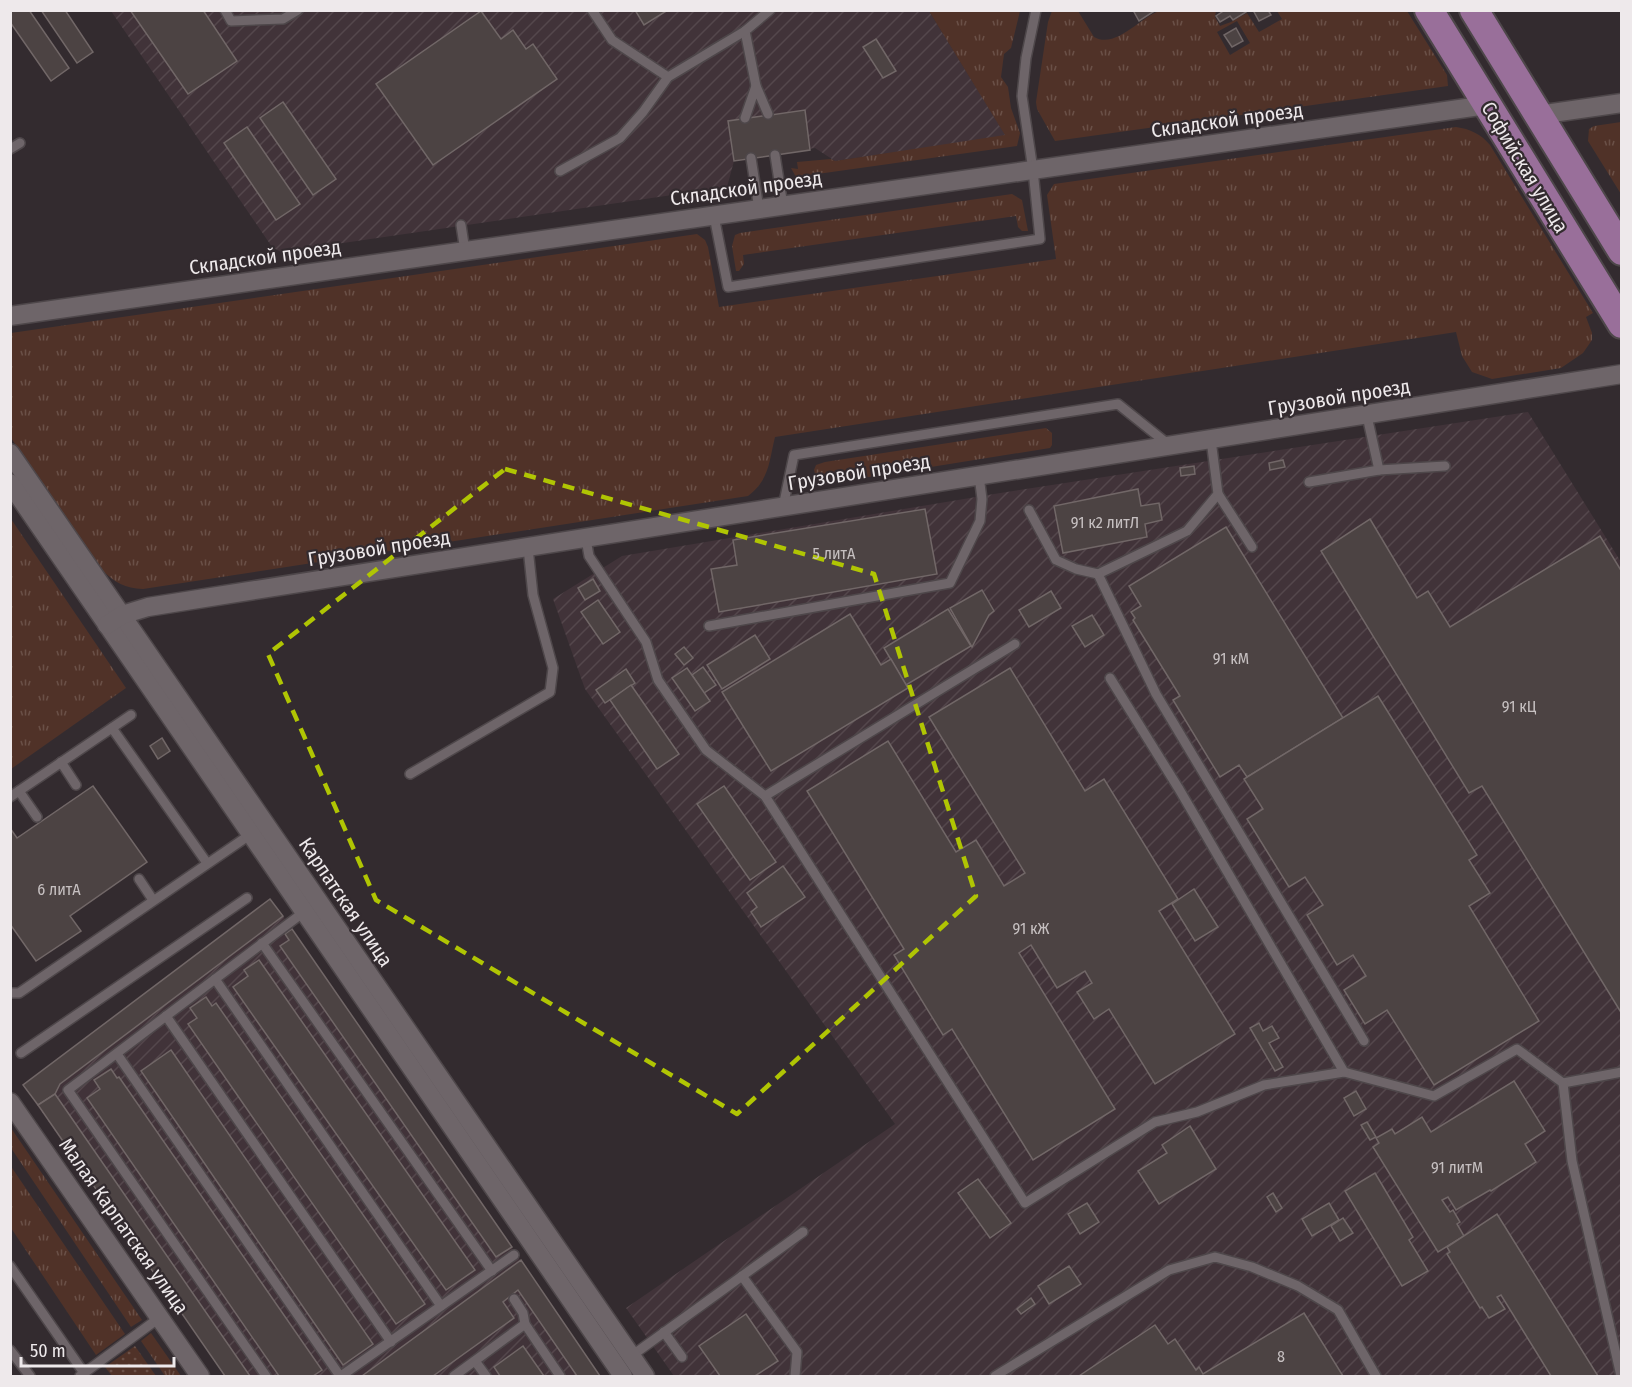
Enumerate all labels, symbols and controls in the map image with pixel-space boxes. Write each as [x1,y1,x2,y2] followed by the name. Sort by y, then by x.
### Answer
[1150,97,1304,143] street label: Складской проезд
[1476,97,1574,237] street label: Софийская улица
[669,165,823,211] street label: Складской проезд
[188,234,342,280] street label: Складской проезд
[1266,374,1412,420] street label: Грузовой проезд
[786,449,932,495] street label: Грузовой проезд
[1071,513,1139,532] house number: 91 к2 литЛ
[306,525,452,571] street label: Грузовой проезд
[813,544,856,563] house number: 5 литА
[1213,649,1249,668] house number: 91 кМ
[1502,697,1537,716] house number: 91 кЦ
[294,833,398,971] street label: Карпатская улица
[37,880,81,899] house number: 6 литА
[1013,919,1050,938] house number: 91 кЖ
[54,1133,194,1319] street label: Малая Карпатская улица
[1431,1158,1483,1177] house number: 91 литМ
[21,1330,174,1368] scale bar
[30,1340,66,1362] text: 50 m
[1277,1347,1285,1366] house number: 8

